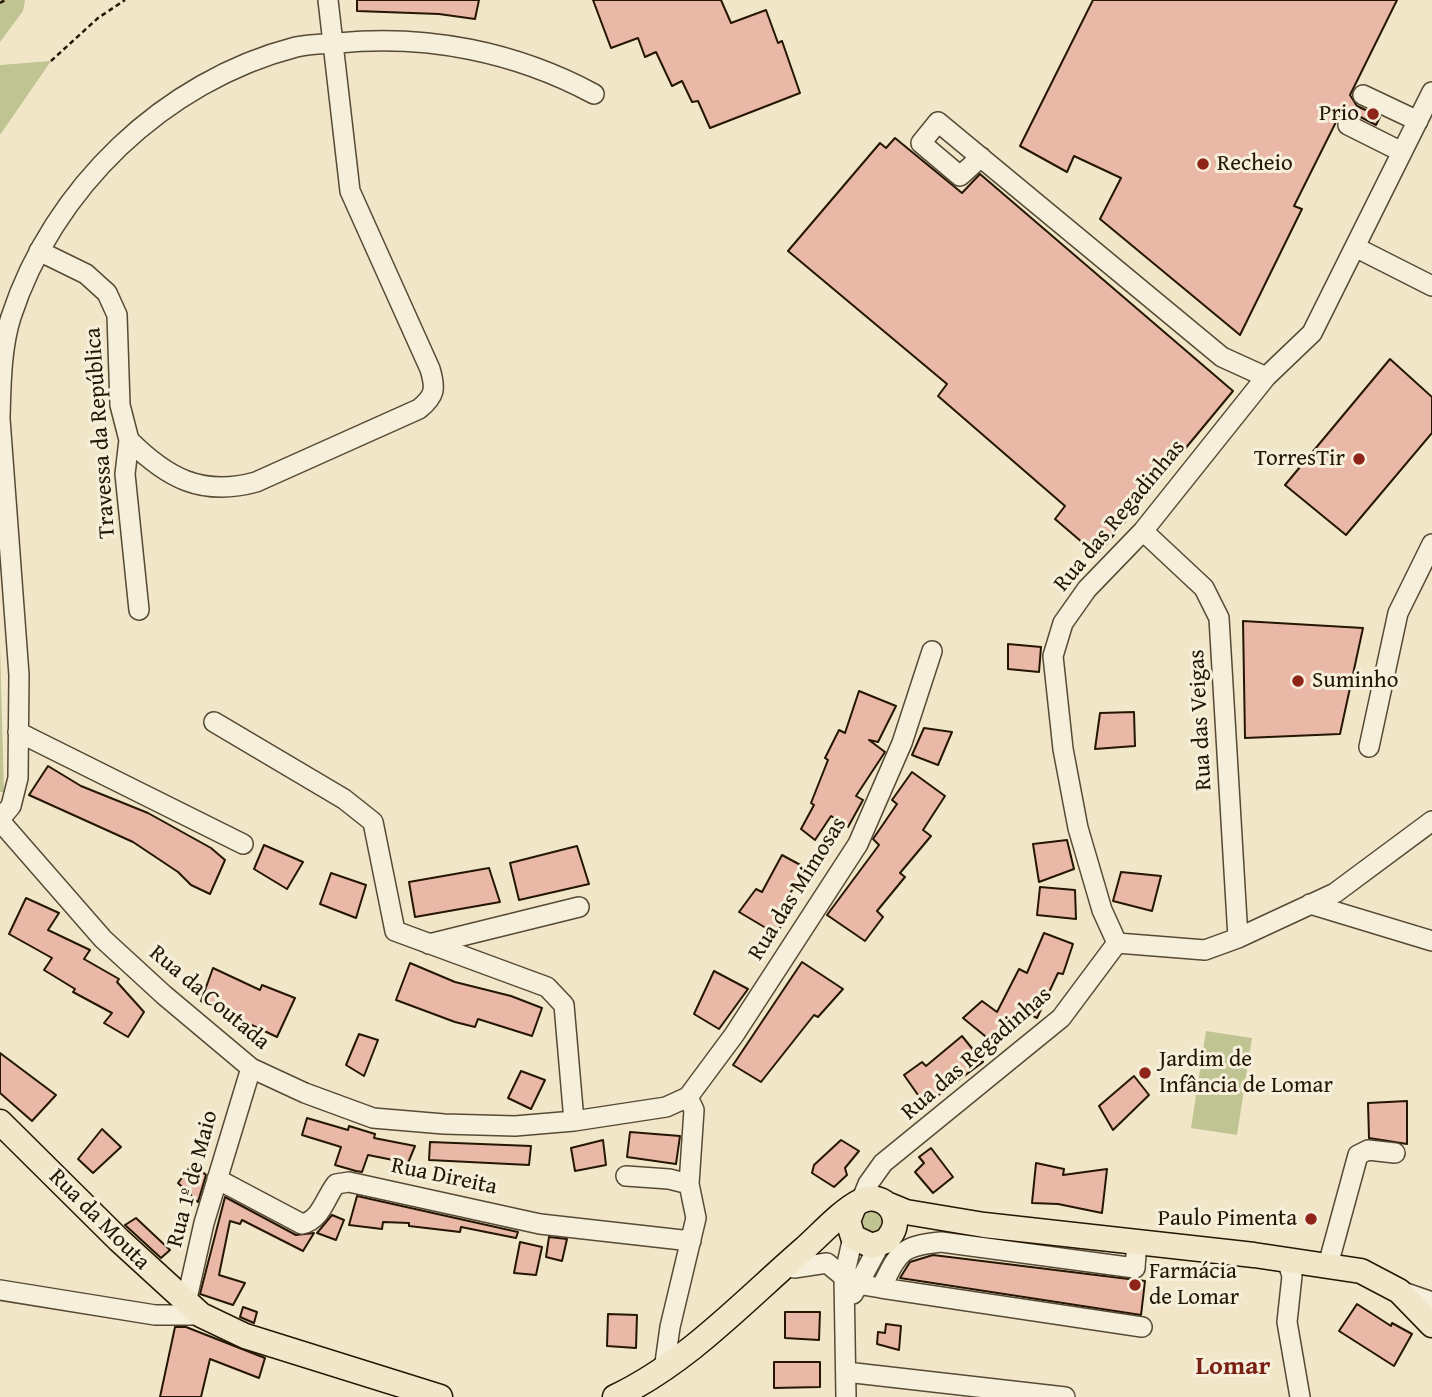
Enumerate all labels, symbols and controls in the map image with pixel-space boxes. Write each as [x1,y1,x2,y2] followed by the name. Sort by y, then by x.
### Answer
[1319,100,1359,128] place label: Prio
[1365,106,1381,122] marker: Prio
[1217,150,1293,178] place label: Recheio
[1195,156,1211,172] marker: Recheio
[80,327,122,539] street label: Travessa da República
[1048,434,1192,598] street label: Rua das Regadinhas
[1254,445,1345,473] place label: TorresTir
[1351,451,1367,467] marker: TorresTir
[1184,649,1218,791] street label: Rua das Veigas
[1312,667,1398,695] place label: Suminho
[1290,673,1306,689] marker: Suminho
[743,812,853,966] street label: Rua das Mimosas
[143,940,275,1056] street label: Rua da Coutada
[896,981,1058,1127] street label: Rua das Regadinhas
[1159,1046,1333,1100] place label: Jardim de Infância de Lomar
[1137,1065,1153,1081] marker: Jardim de Infância de Lomar
[162,1108,224,1250] street label: Rua 1º de Maio
[389,1152,499,1202] street label: Rua Direita
[43,1164,155,1276] street label: Rua da Mouta
[1158,1205,1297,1233] place label: Paulo Pimenta
[1303,1211,1319,1227] marker: Paulo Pimenta
[1149,1258,1239,1312] place label: Farmácia de Lomar
[1127,1277,1143,1293] marker: Farmácia de Lomar
[1196,1351,1270,1383] district label: Lomar

